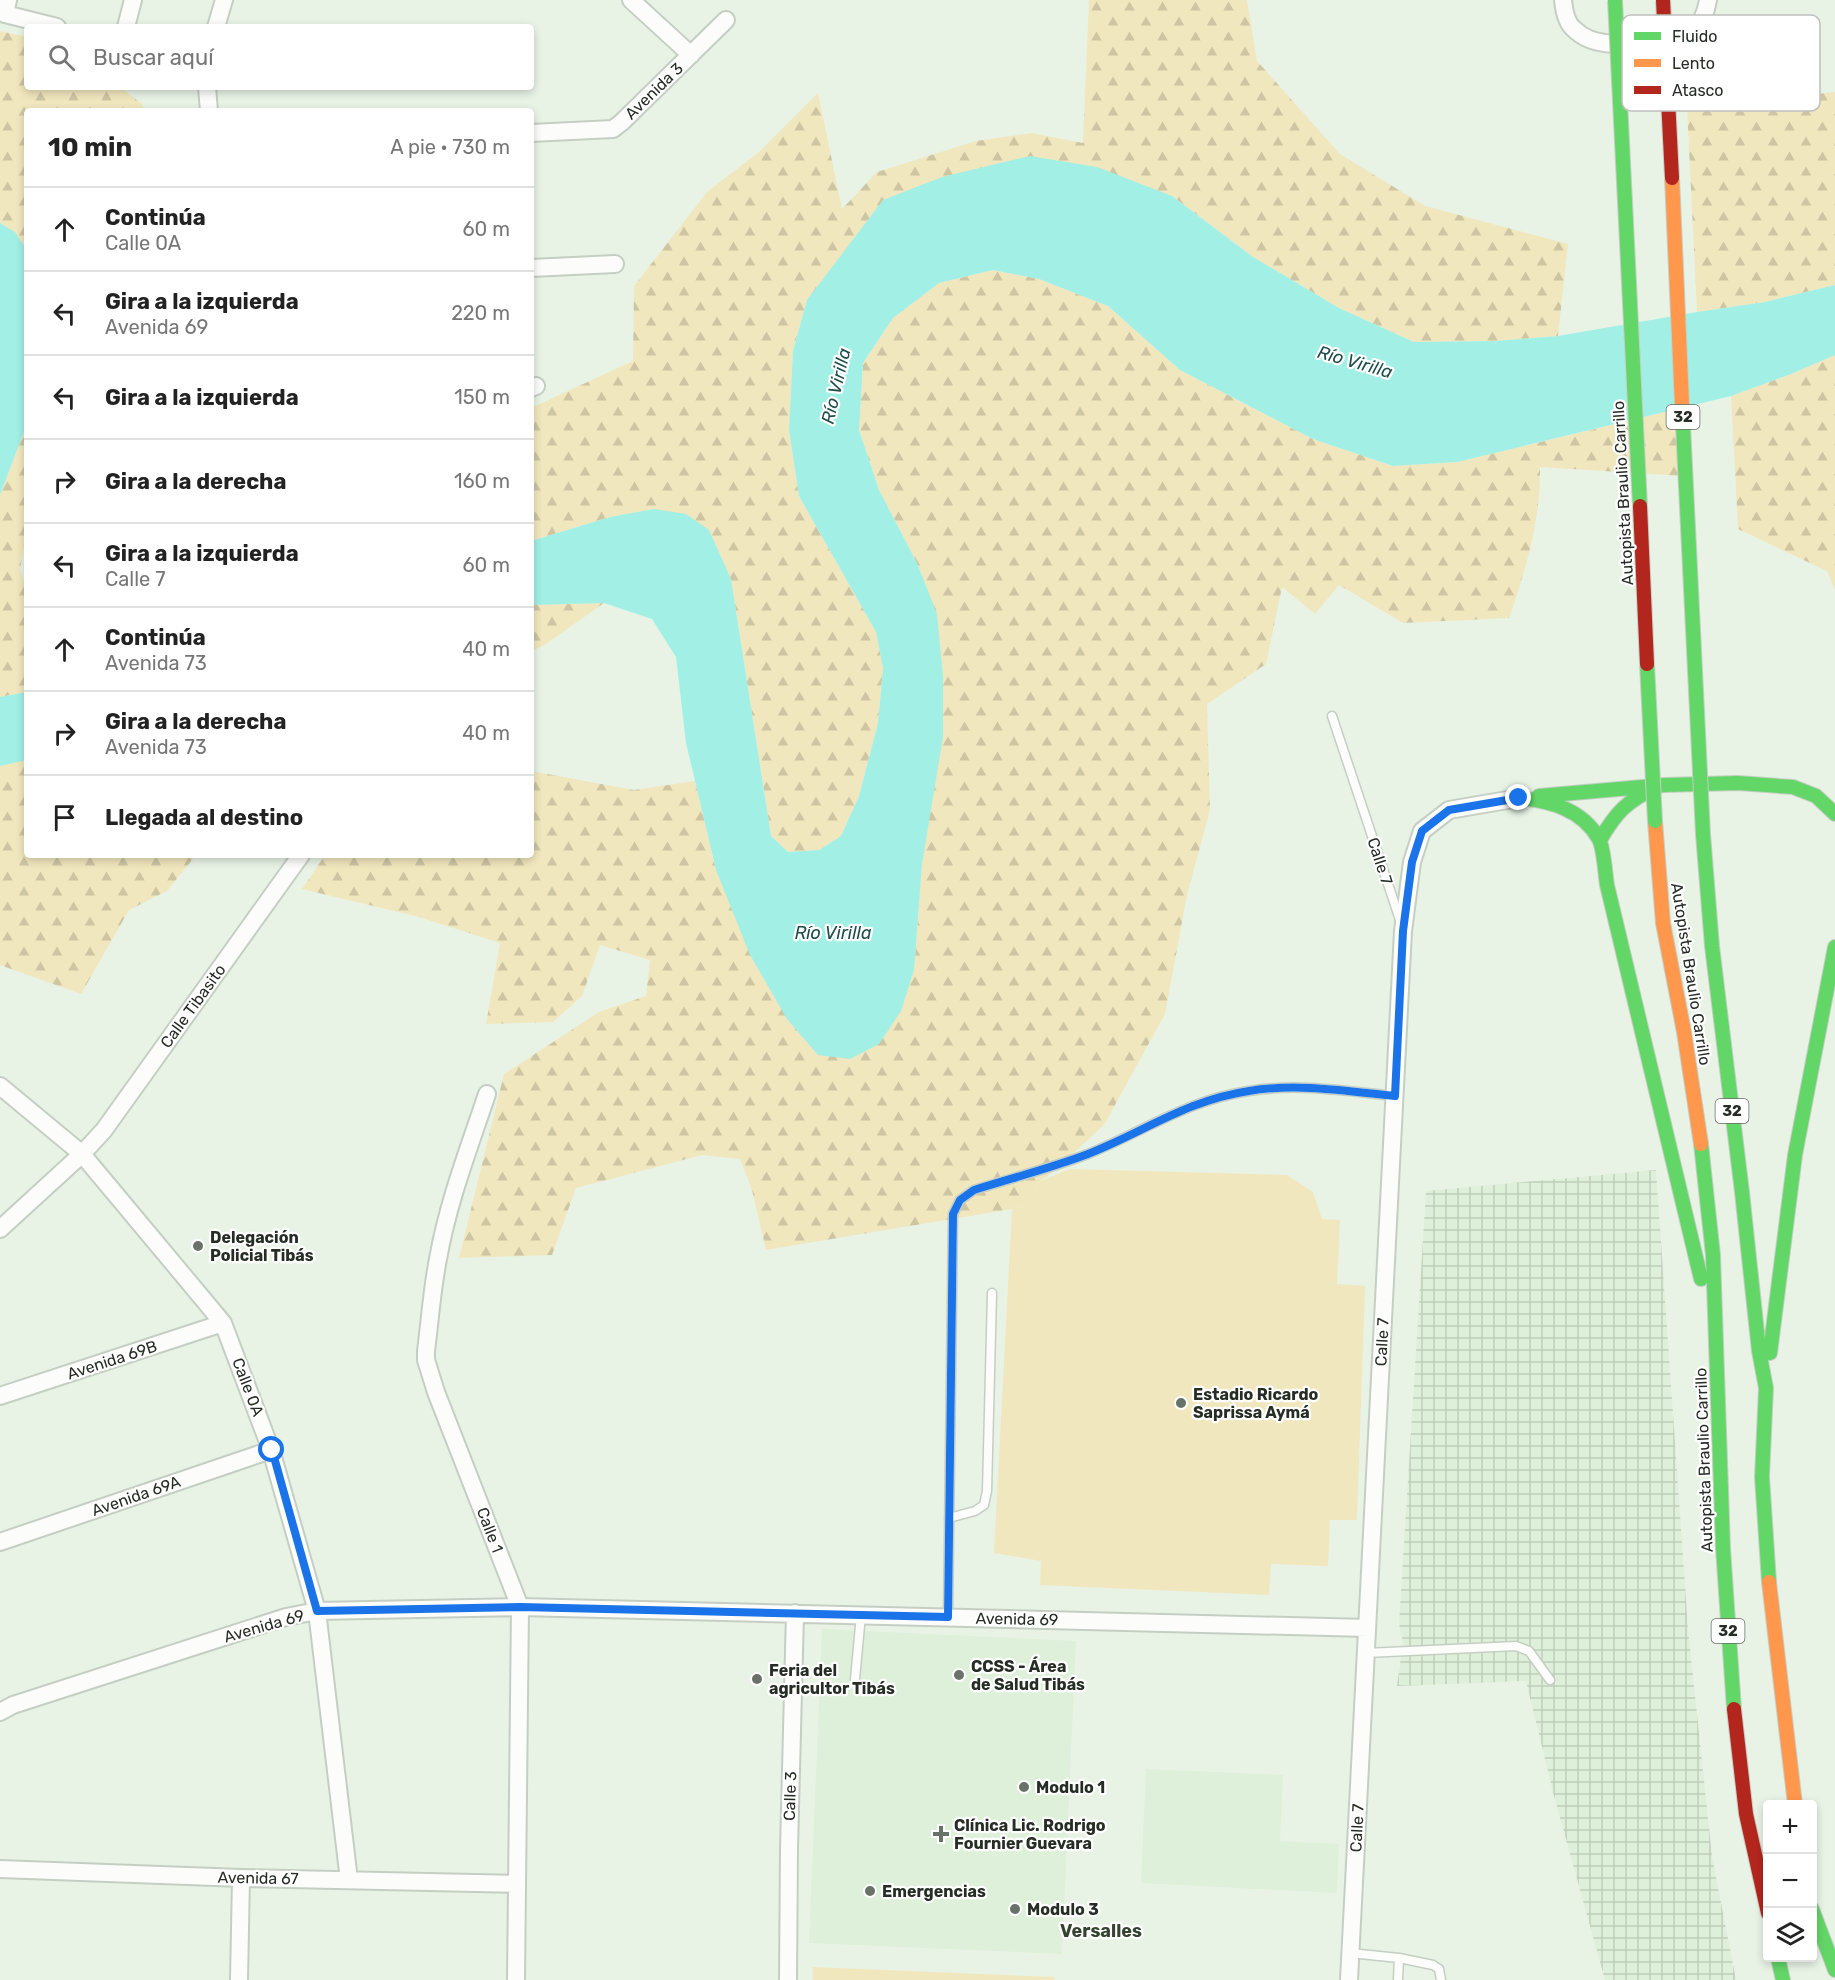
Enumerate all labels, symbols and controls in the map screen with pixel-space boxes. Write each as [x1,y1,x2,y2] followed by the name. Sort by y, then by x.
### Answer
[1622,15,1820,111] legend
[24,24,534,90] search box
[1672,27,1717,46] text: Fluido
[45,41,78,74] icon: search
[93,44,214,71] text: Buscar aquí
[1672,54,1715,73] text: Lento
[621,59,687,123] street label: Avenida 3
[1672,81,1724,100] text: Atasco
[48,132,132,163] text: 10 min
[390,135,510,159] text: A pie · 730 m
[105,204,206,231] text: Continúa
[48,213,81,246] icon: ahead
[463,217,510,241] text: 60 m
[105,231,181,255] text: Calle 0A
[105,288,299,315] text: Gira a la izquierda
[48,297,81,330] icon: left
[451,301,510,325] text: 220 m
[105,315,208,339] text: Avenida 69
[1315,341,1396,383] water label: Río Virilla
[817,346,855,426] water label: Río Virilla
[48,381,81,414] icon: left
[105,384,299,411] text: Gira a la izquierda
[454,385,510,409] text: 150 m
[1609,400,1637,586] street label: Autopista Braulio Carrillo
[1666,405,1700,429] road number: 32
[48,465,81,498] icon: right
[105,468,286,495] text: Gira a la derecha
[454,469,510,493] text: 160 m
[105,540,299,567] text: Gira a la izquierda
[48,549,81,582] icon: left
[463,553,510,577] text: 60 m
[105,567,165,591] text: Calle 7
[105,624,206,651] text: Continúa
[48,633,81,666] icon: ahead
[462,637,510,661] text: 40 m
[105,651,207,675] text: Avenida 73
[105,708,286,735] text: Gira a la derecha
[48,717,81,750] icon: right
[462,721,510,745] text: 40 m
[105,735,207,759] text: Avenida 73
[1505,784,1531,810] route end
[48,801,81,834] icon: arrive
[105,804,303,831] text: Llegada al destino
[1363,835,1397,887] street label: Calle 7
[1667,881,1715,1067] street label: Autopista Braulio Carrillo
[794,922,872,944] water label: Río Virilla
[156,961,230,1051] street label: Calle Tibasito
[1716,1099,1748,1123] road number: 32
[210,1228,314,1265] place label: Delegación Policial Tibás
[191,1239,205,1253] marker: Delegación Policial Tibás
[1371,1317,1393,1367] street label: Calle 7
[65,1337,159,1383] street label: Avenida 69B
[228,1355,268,1419] street label: Calle 0A
[1691,1367,1717,1553] street label: Autopista Braulio Carrillo
[1193,1385,1319,1422] place label: Estadio Ricardo Saprissa Aymá
[1174,1396,1188,1410] marker: Estadio Ricardo Saprissa Aymá
[258,1436,284,1462] route start
[89,1472,183,1520] street label: Avenida 69A
[473,1505,507,1555] street label: Calle 1
[222,1605,306,1647] street label: Avenida 69
[975,1609,1059,1629] street label: Avenida 69
[1712,1619,1744,1643] road number: 32
[971,1656,1085,1694] place label: CCSS - Área de Salud Tibás
[769,1661,895,1698] place label: Feria del agricultor Tibás
[952,1668,966,1682] marker: CCSS - Área de Salud Tibás
[750,1672,764,1686] marker: Feria del agricultor Tibás
[780,1771,800,1821] street label: Calle 3
[1036,1778,1105,1797] place label: Modulo 1
[1017,1780,1031,1794] marker: Modulo 1
[1763,1800,1817,1962] map controls
[1763,1800,1817,1854] button: +
[1346,1803,1368,1853] street label: Calle 7
[954,1816,1106,1853] place label: Clínica Lic. Rodrigo Fournier Guevara
[932,1825,950,1843] marker: Clínica Lic. Rodrigo Fournier Guevara
[1763,1854,1817,1908] button: −
[217,1868,299,1888] street label: Avenida 67
[882,1882,986,1901] place label: Emergencias
[863,1884,877,1898] marker: Emergencias
[1027,1900,1099,1919] place label: Modulo 3
[1008,1902,1022,1916] marker: Modulo 3
[1763,1908,1817,1962] button: layers
[1060,1920,1142,1942] district label: Versalles

